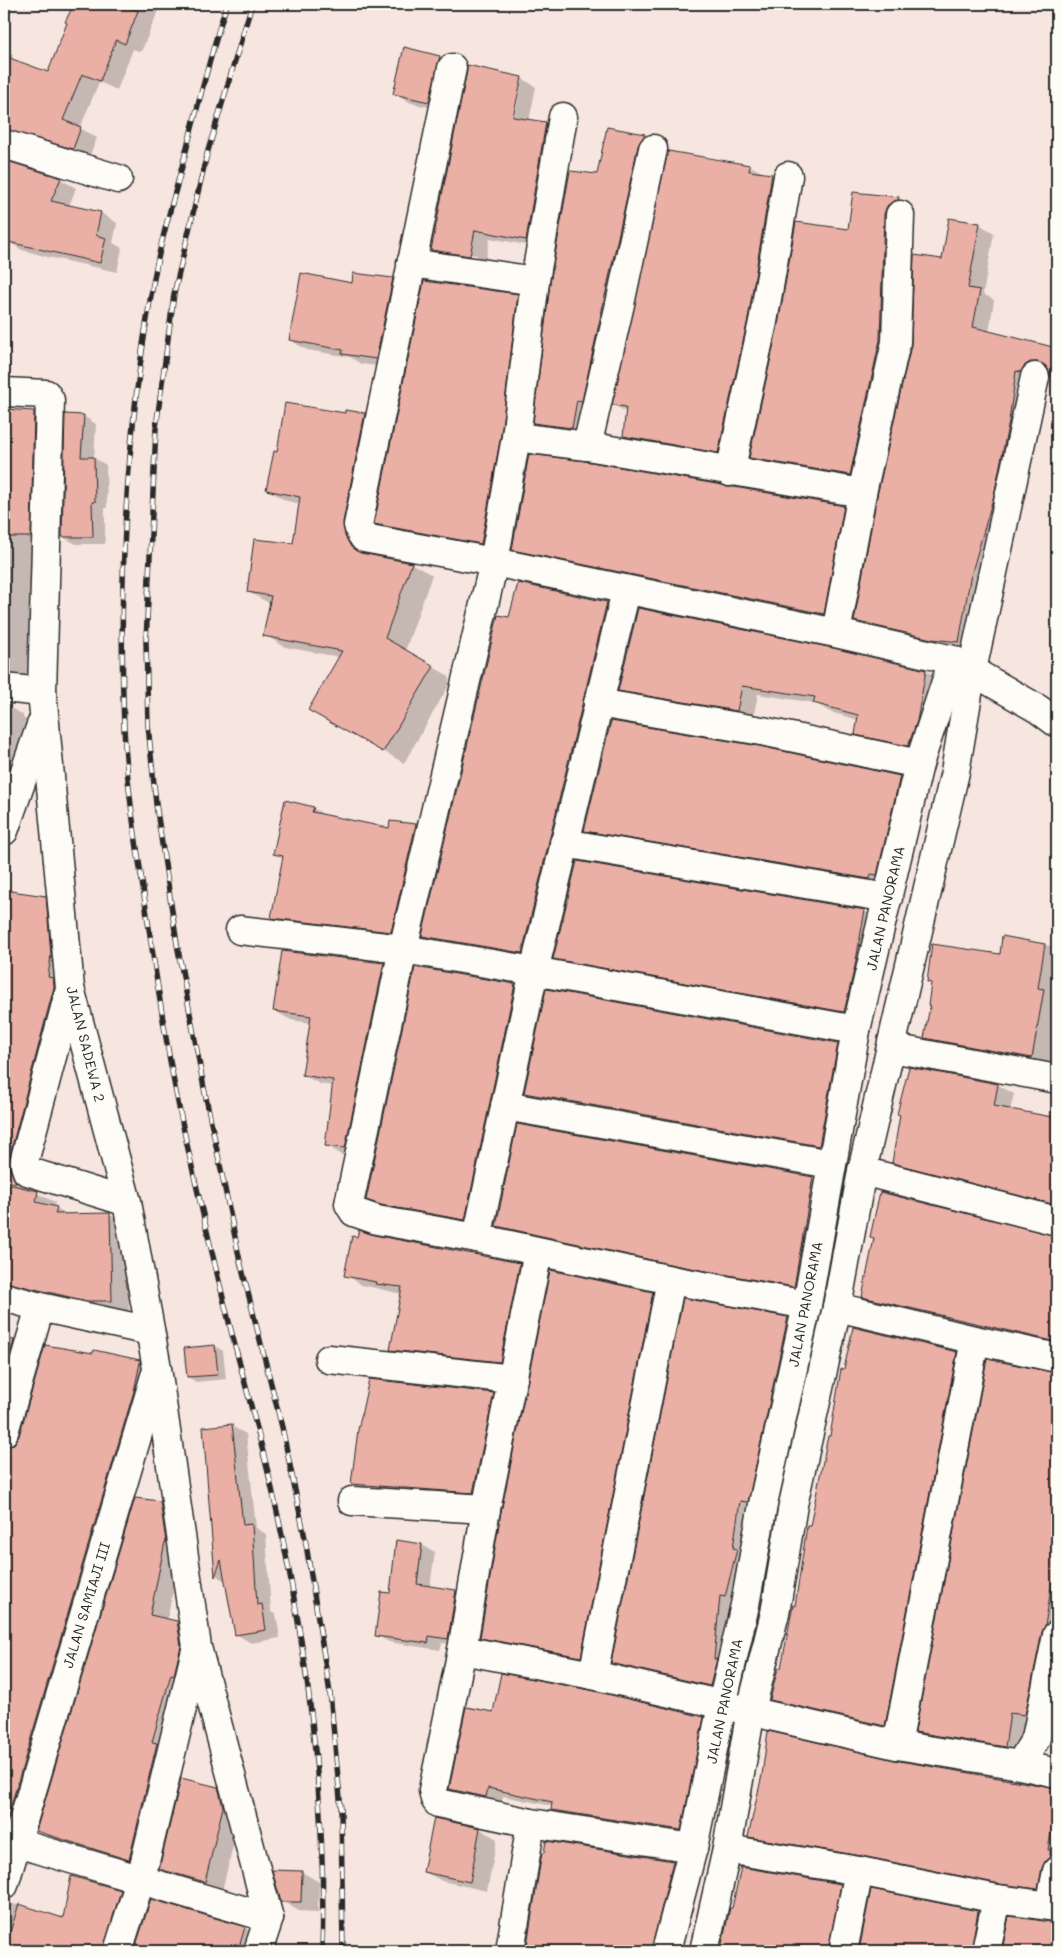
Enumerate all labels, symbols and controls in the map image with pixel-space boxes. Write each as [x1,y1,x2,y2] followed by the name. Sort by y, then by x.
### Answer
[861,844,909,972] street label: JALAN PANORAMA
[62,984,110,1104] street label: JALAN SADEWA 2
[784,1240,826,1368] street label: JALAN PANORAMA
[58,1540,114,1670] street label: JALAN SAMIAJI III
[701,1637,747,1765] street label: JALAN PANORAMA

